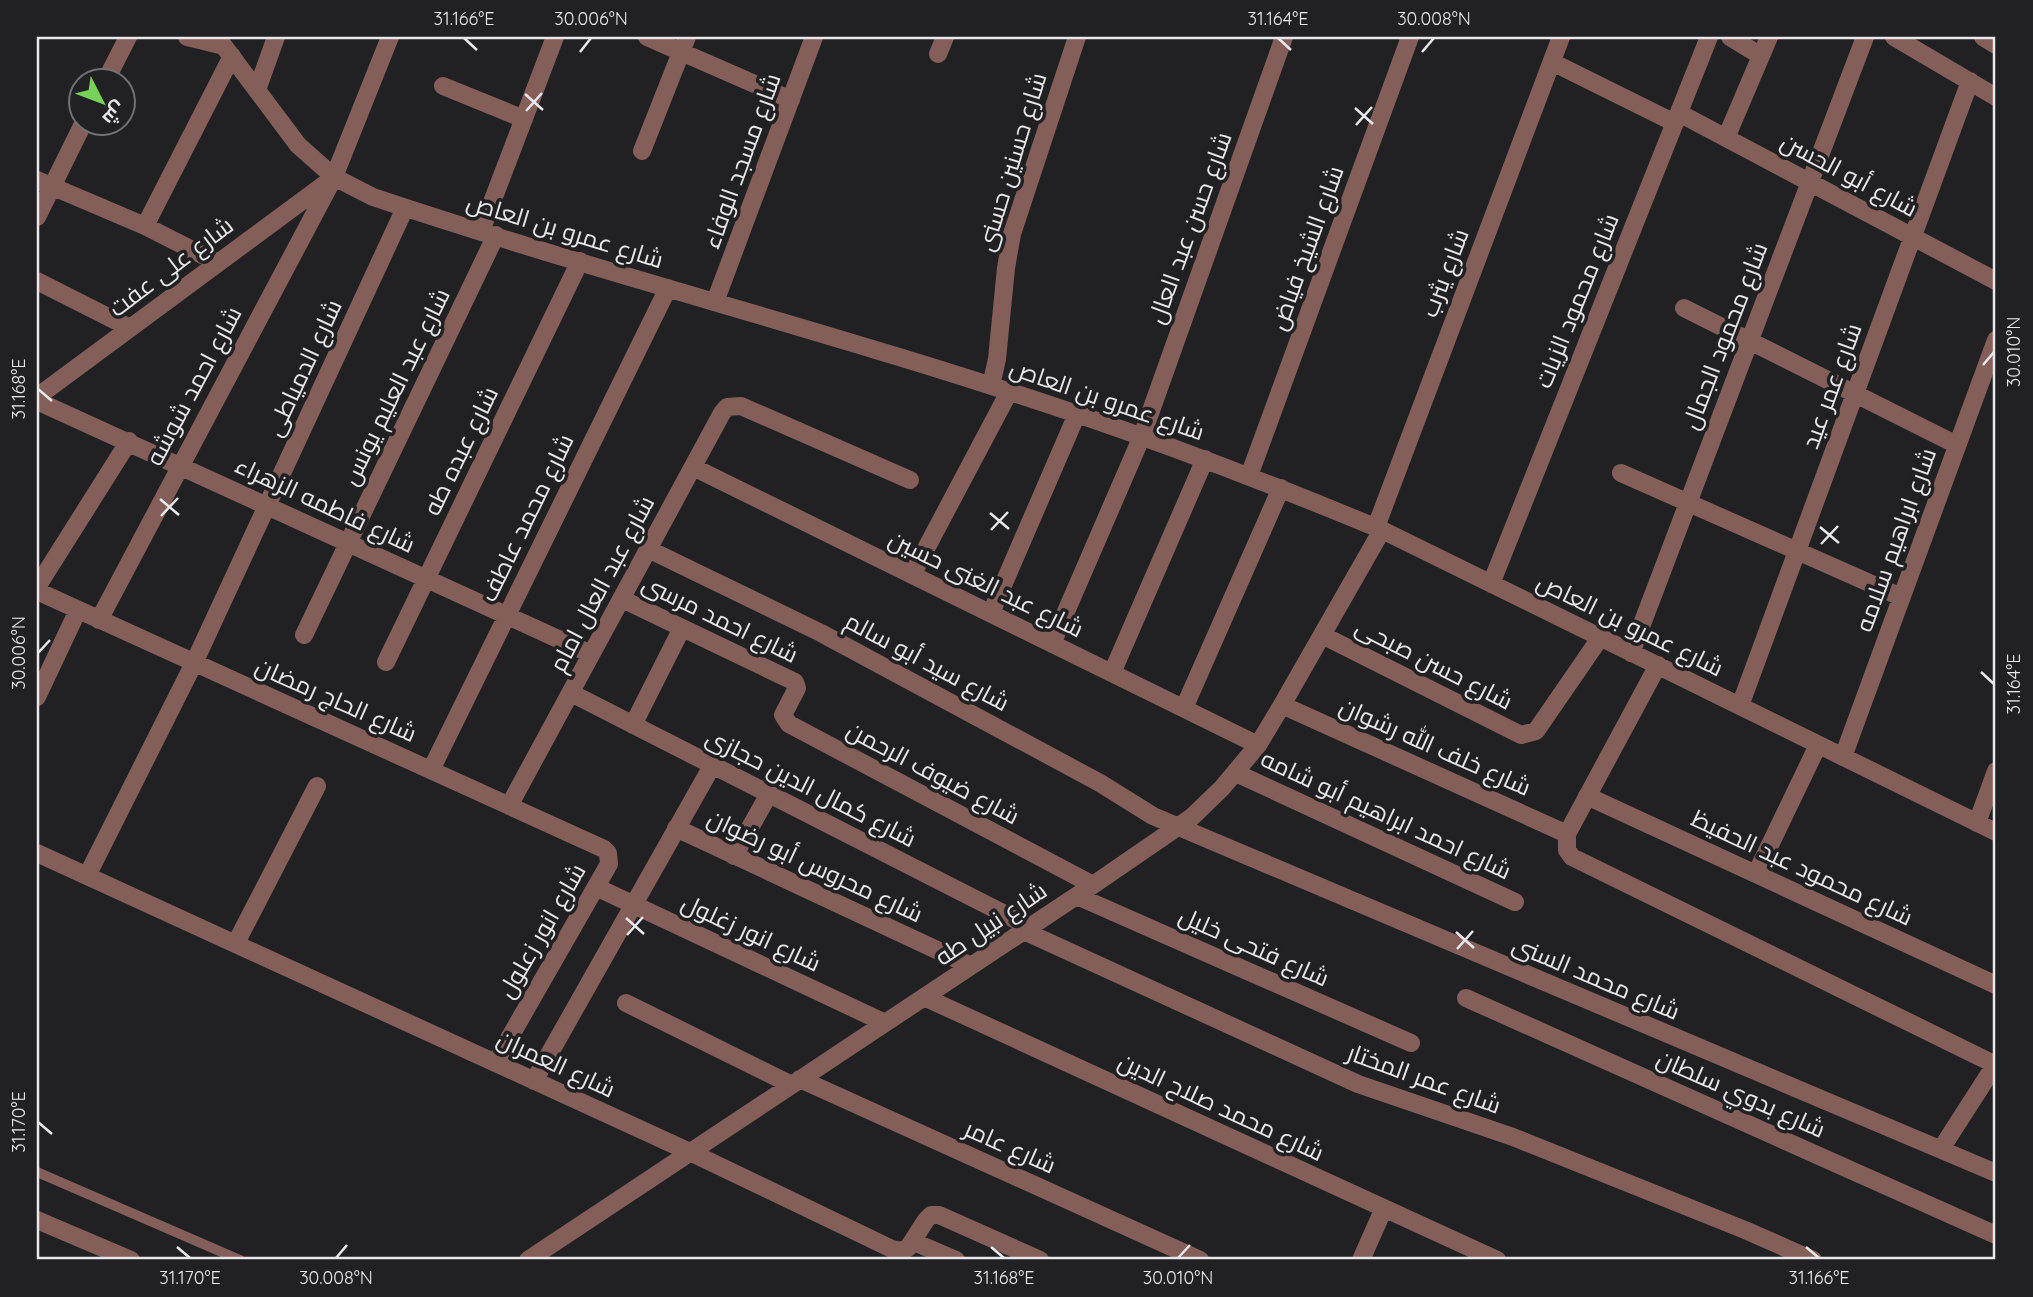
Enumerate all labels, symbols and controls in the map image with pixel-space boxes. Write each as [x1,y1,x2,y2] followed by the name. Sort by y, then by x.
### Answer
[434,7,494,30] text: 31.166°E
[554,7,628,30] text: 30.006°N
[1248,7,1308,30] text: 31.164°E
[1397,7,1471,30] text: 30.008°N
[66,66,136,136] north arrow
[695,69,789,253] street label: شارع مسجد الوفاء
[970,69,1054,255] street label: شارع حسنين حسنى
[98,96,132,130] text: ش
[1775,125,1923,225] street label: شارع أبو الحسن
[1140,128,1240,328] street label: شارع حسن عبد العال
[1262,161,1352,335] street label: شارع الشيخ فياض
[463,186,667,276] street label: شارع عمرو بن العاص
[1527,209,1627,393] street label: شارع محمود الزيات
[102,210,240,324] street label: شارع على عفت
[1413,224,1477,322] street label: شارع يثرب
[1675,238,1775,434] street label: شارع محمود الجمال
[334,283,458,491] street label: شارع عبد العليم يونس
[258,294,350,442] street label: شارع الدمياطى
[139,301,249,471] street label: شارع احمد شوشه
[2002,317,2025,387] text: 30.010°N
[1795,319,1869,453] street label: شارع عمر عيد
[1005,352,1209,448] street label: شارع عمرو بن العاص
[7,359,30,419] text: 31.168°E
[416,381,506,521] street label: شارع عبده طه
[473,429,581,607] street label: شارع محمد عاطف
[1848,444,1944,636] street label: شارع ابراهيم سلامه
[230,449,420,561] street label: شارع فاطمه الزهراء
[542,490,662,678] street label: شارع عبد العال امام
[883,523,1089,645] street label: شارع عبد الغنى حسين
[1531,566,1729,684] street label: شارع عمرو بن العاص
[637,567,803,671] street label: شارع احمد مرسى
[839,605,1015,719] street label: شارع سيد أبو سالم
[1350,611,1518,717] street label: شارع حسن صبحى
[7,616,30,690] text: 30.006°N
[250,650,422,750] street label: شارع الحاج رمضان
[2002,654,2025,714] text: 31.164°E
[1334,690,1536,804] street label: شارع خلف الله رشوان
[841,714,1025,832] street label: شارع ضيوف الرحمن
[700,721,922,855] street label: شارع كمال الدين حجازى
[1256,743,1516,887] street label: شارع احمد ابراهيم أبو شامه
[702,802,928,930] street label: شارع محروس أبو رضوان
[1686,803,1918,933] street label: شارع محمود عبد الحفيظ
[491,858,593,1004] street label: شارع انور زعلول
[929,875,1053,973] street label: شارع نبيل طه
[676,887,826,979] street label: شارع انور زغلول
[1174,900,1334,994] street label: شارع فتحى خليل
[1507,928,1685,1028] street label: شارع محمد السنى
[492,1023,620,1105] street label: شارع العمران
[1341,1036,1505,1122] street label: شارع عمر المختار
[1651,1042,1830,1147] street label: شارع بدوي سلطان
[1113,1045,1329,1169] street label: شارع محمد صلاح الدين
[7,1091,30,1153] text: 31.170°E
[957,1112,1061,1181] street label: شارع عامر
[159,1266,221,1289] text: 31.170°E
[299,1266,373,1289] text: 30.008°N
[974,1266,1034,1289] text: 31.168°E
[1143,1266,1213,1289] text: 30.010°N
[1789,1266,1849,1289] text: 31.166°E

